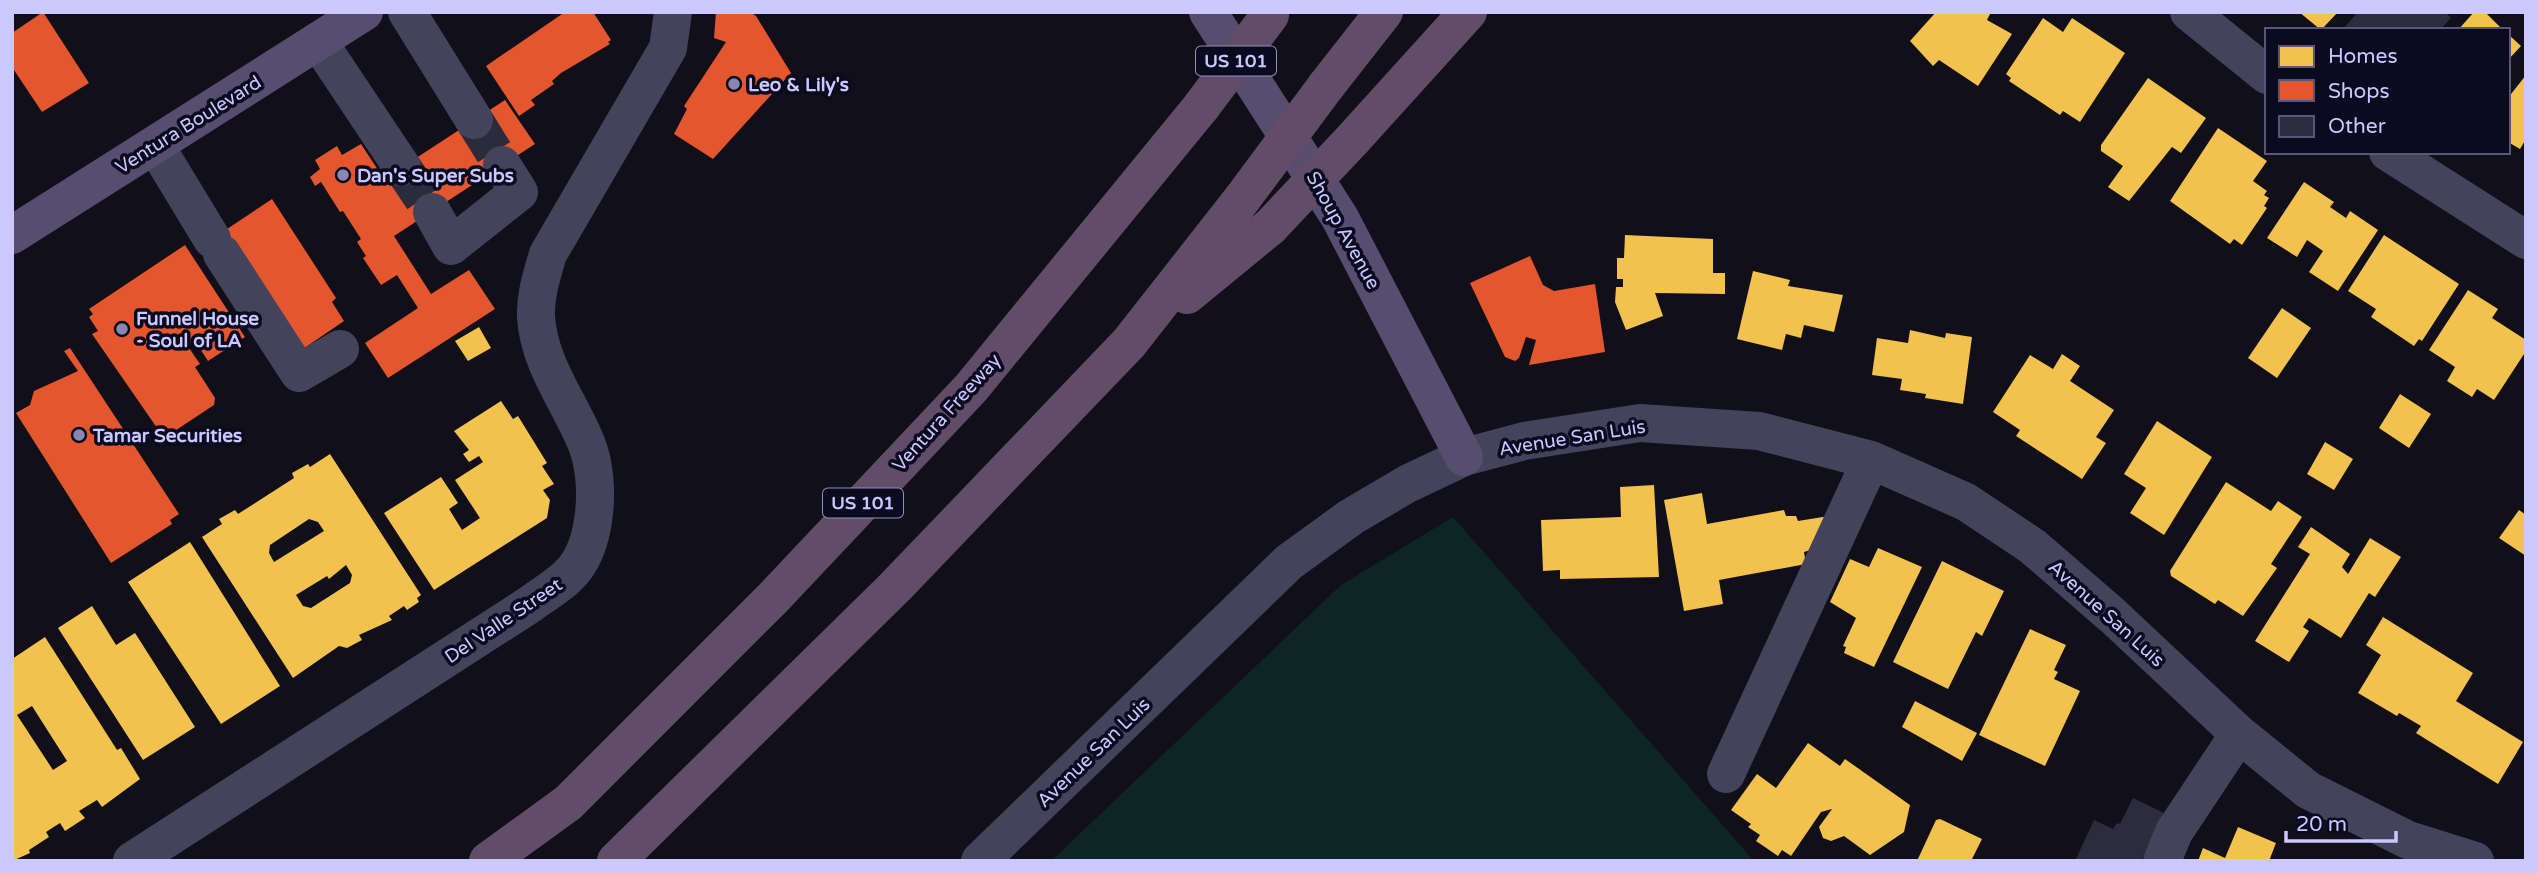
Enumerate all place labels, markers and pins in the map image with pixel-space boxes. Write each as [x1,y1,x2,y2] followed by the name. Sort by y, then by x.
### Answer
[748,74,849,97] place label: Leo & Lily's
[726,76,742,92] marker: Leo & Lily's
[357,165,514,188] place label: Dan's Super Subs
[335,167,351,183] marker: Dan's Super Subs
[136,308,259,352] place label: Funnel House - Soul of LA
[114,321,130,337] marker: Funnel House - Soul of LA
[92,425,242,447] place label: Tamar Securities
[71,427,87,443] marker: Tamar Securities

